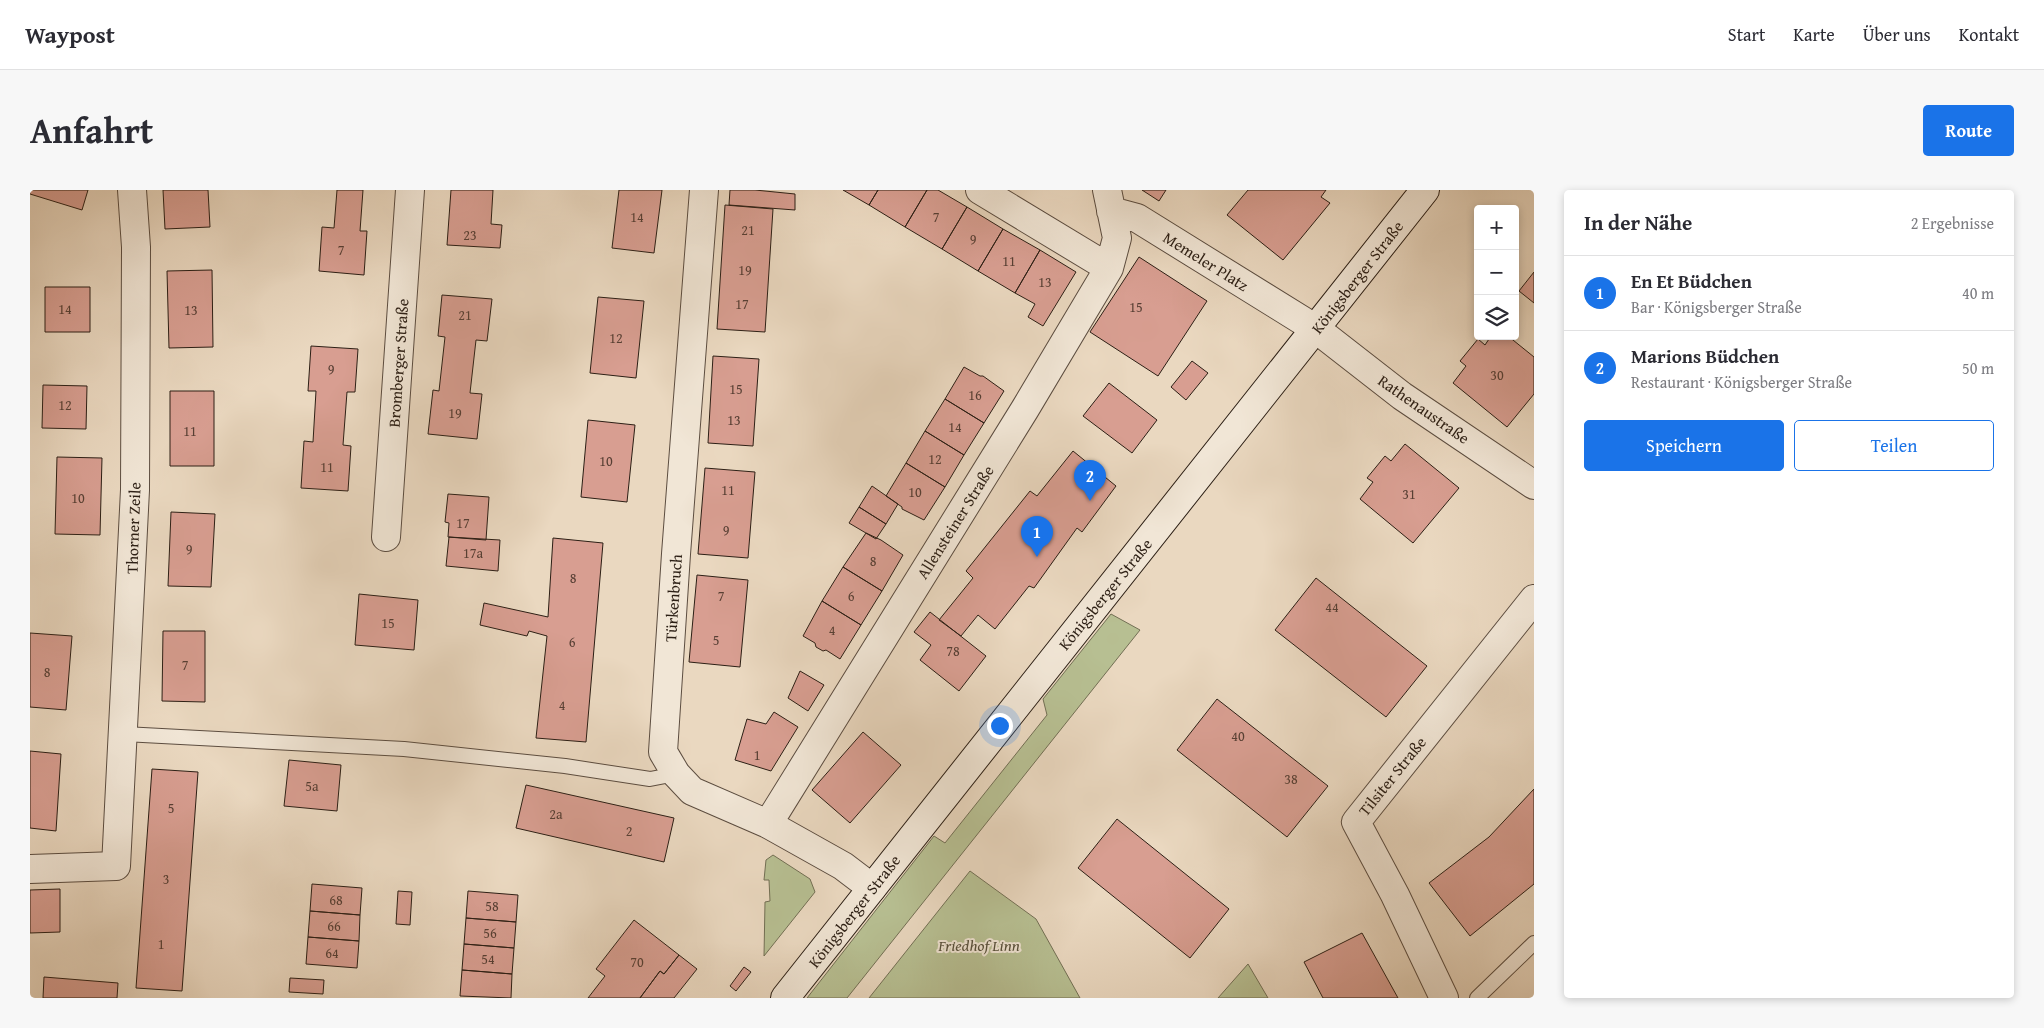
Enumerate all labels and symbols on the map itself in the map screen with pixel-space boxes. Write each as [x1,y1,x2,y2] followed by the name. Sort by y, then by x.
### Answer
[630,207,644,227] house number: 14
[933,207,940,227] house number: 7
[1305,215,1409,339] street label: Königsberger Straße
[741,220,755,240] house number: 21
[463,225,477,245] house number: 23
[1159,225,1253,297] street label: Memeler Platz
[970,229,977,249] house number: 9
[338,240,345,260] house number: 7
[1002,251,1016,271] house number: 11
[738,260,752,280] house number: 19
[1038,272,1052,292] house number: 13
[735,294,749,314] house number: 17
[1129,297,1143,317] house number: 15
[382,298,414,428] street label: Bromberger Straße
[58,299,72,319] house number: 14
[184,300,198,320] house number: 13
[458,305,472,325] house number: 21
[609,328,623,348] house number: 12
[328,359,335,379] house number: 9
[1490,365,1504,385] house number: 30
[1373,368,1475,450] street label: Rathenaustraße
[729,379,743,399] house number: 15
[968,385,982,405] house number: 16
[58,395,72,415] house number: 12
[448,403,462,423] house number: 19
[727,410,741,430] house number: 13
[948,417,962,437] house number: 14
[183,421,197,441] house number: 11
[928,449,942,469] house number: 12
[599,451,613,471] house number: 10
[320,457,334,477] house number: 11
[910,460,1000,584] street label: Allensteiner Straße
[1074,460,1106,501] pin: 2
[721,480,735,500] house number: 11
[119,482,147,574] street label: Thorner Zeile
[908,482,922,502] house number: 10
[1402,484,1416,504] house number: 31
[71,488,85,508] house number: 10
[456,513,470,533] house number: 17
[1021,516,1053,557] pin: 1
[723,520,730,540] house number: 9
[1052,533,1158,655] street label: Königsberger Straße
[186,539,193,559] house number: 9
[463,543,483,563] house number: 17a
[870,551,877,571] house number: 8
[658,553,688,643] street label: Türkenbruch
[570,568,577,588] house number: 8
[718,586,725,606] house number: 7
[848,586,855,606] house number: 6
[1325,597,1339,617] house number: 44
[381,613,395,633] house number: 15
[829,620,836,640] house number: 4
[713,630,719,650] house number: 5
[569,632,576,652] house number: 6
[946,641,960,661] house number: 78
[182,655,189,675] house number: 7
[44,662,51,682] house number: 8
[559,695,566,715] house number: 4
[987,713,1013,739] your location
[1231,726,1245,746] house number: 40
[1352,731,1432,821] street label: Tilsiter Straße
[754,745,760,765] house number: 1
[1284,769,1298,789] house number: 38
[305,776,319,796] house number: 5a
[168,798,174,818] house number: 5
[549,804,563,824] house number: 2a
[626,821,632,841] house number: 2
[802,849,906,973] street label: Königsberger Straße
[163,869,169,889] house number: 3
[329,890,343,910] house number: 68
[485,896,499,916] house number: 58
[327,916,341,936] house number: 66
[483,923,497,943] house number: 56
[937,933,1020,957] park label: Friedhof Linn
[158,934,164,954] house number: 1
[325,943,339,963] house number: 64
[481,949,495,969] house number: 54
[630,952,644,972] house number: 70

